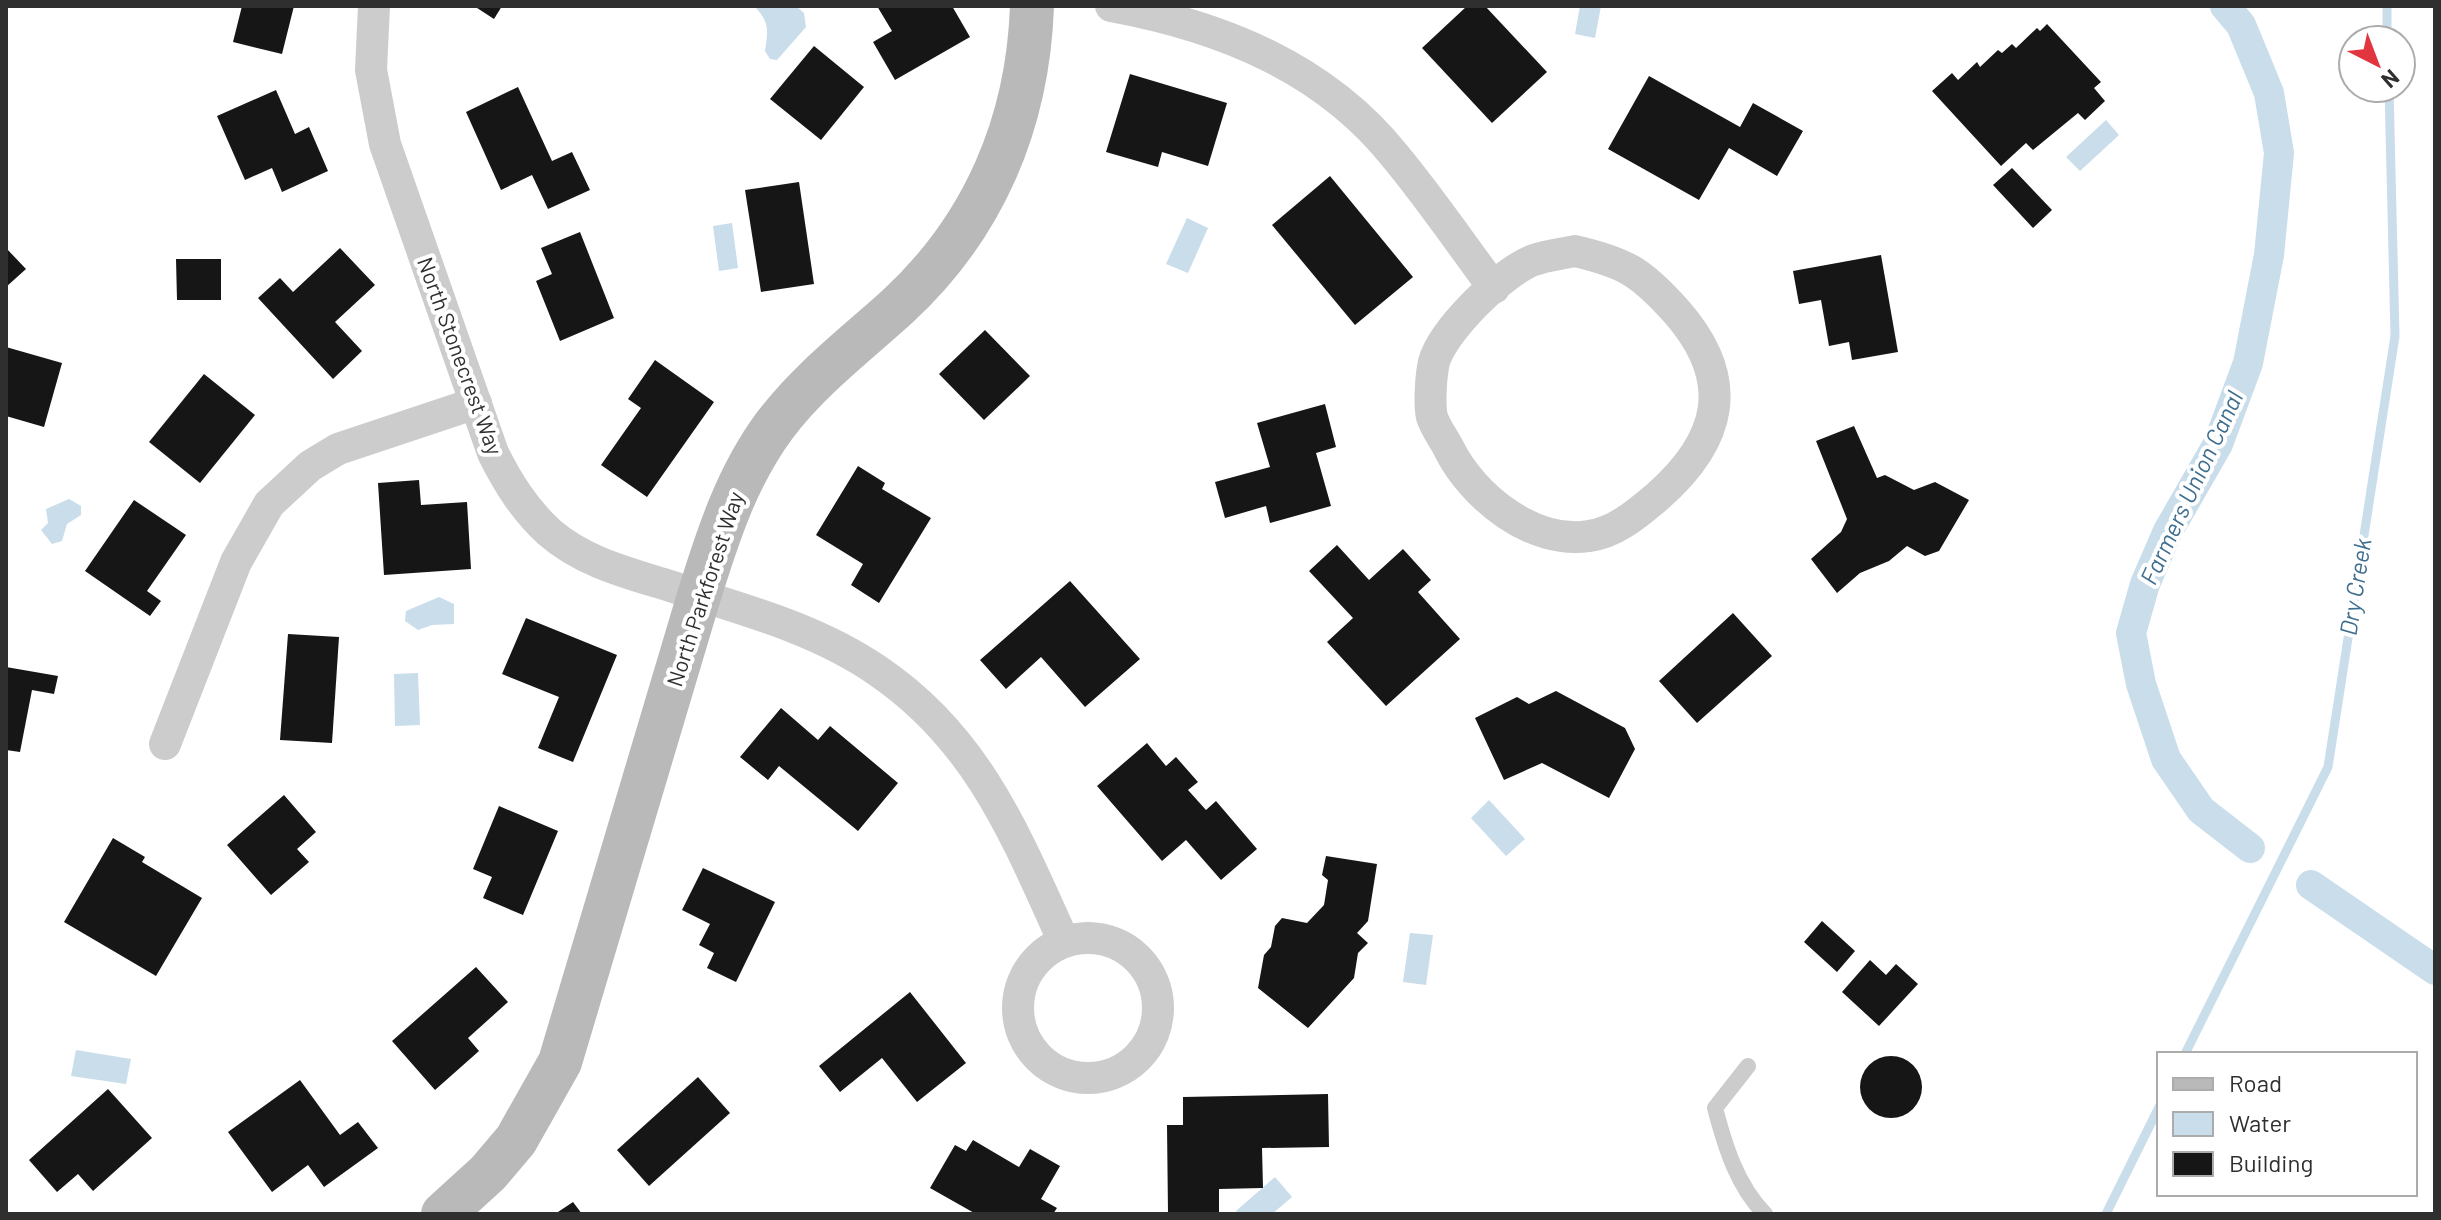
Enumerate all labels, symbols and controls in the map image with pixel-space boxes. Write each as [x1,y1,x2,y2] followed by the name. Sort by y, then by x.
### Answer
[2337,24,2417,104] north arrow
[2377,65,2405,94] text: N
[413,253,509,458] street label: North Stonecrest Way
[2133,385,2249,589] water label: Farmers Union Canal
[660,488,748,689] street label: North Parkforest Way
[2333,536,2377,637] water label: Dry Creek
[2157,1052,2417,1196] legend
[2229,1068,2282,1097] text: Road
[2229,1108,2291,1137] text: Water
[2229,1148,2313,1177] text: Building

